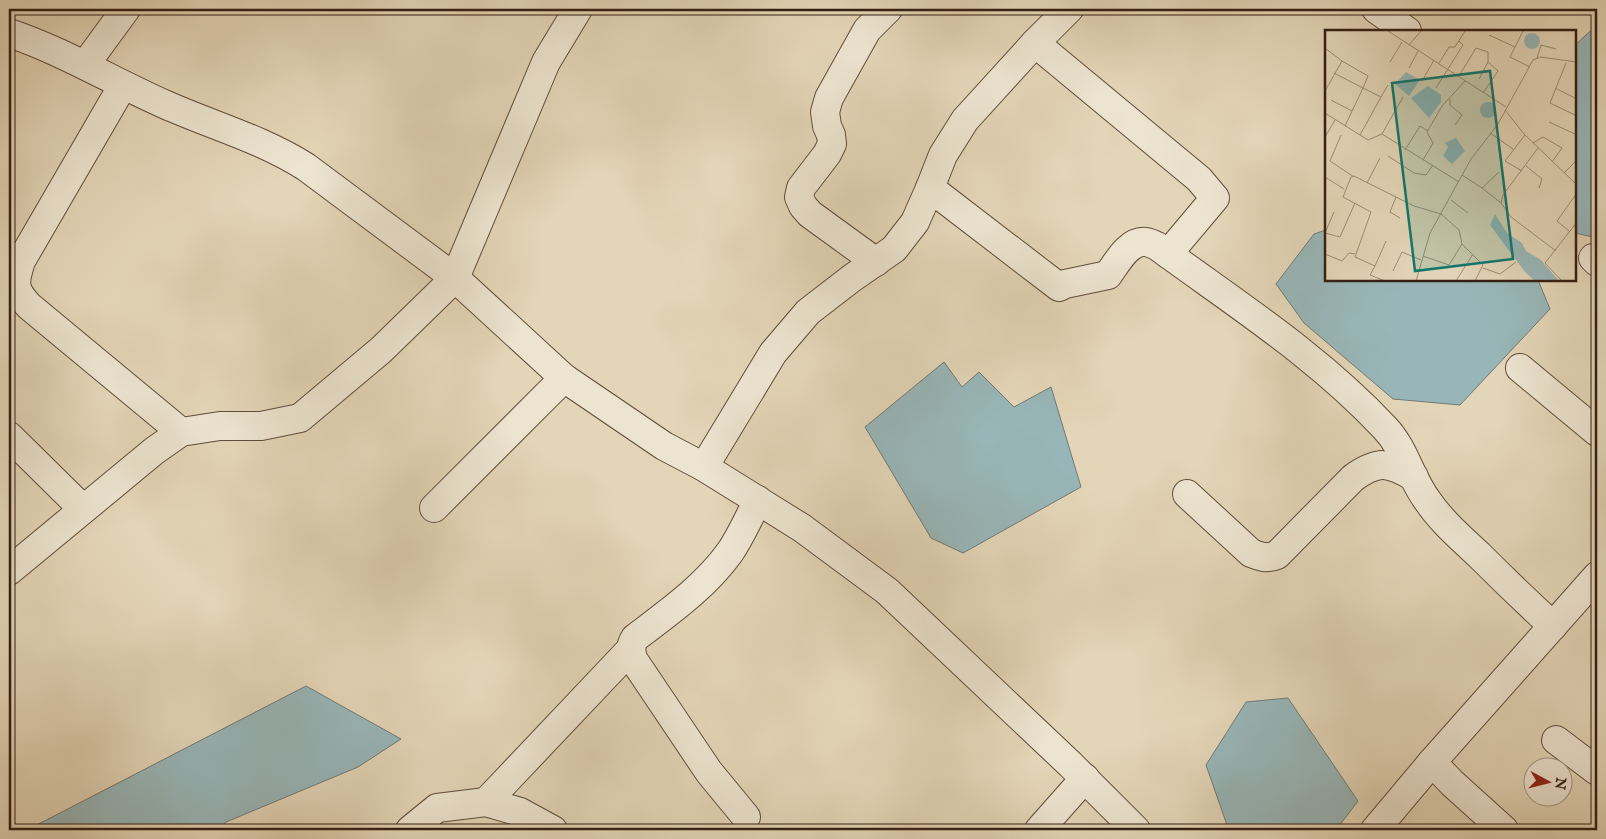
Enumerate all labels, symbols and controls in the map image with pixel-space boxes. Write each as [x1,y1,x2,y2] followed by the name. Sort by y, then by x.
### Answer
[1325,30,1576,281] inset map
[1524,756,1574,806] north arrow
[1550,775,1570,791] text: N

